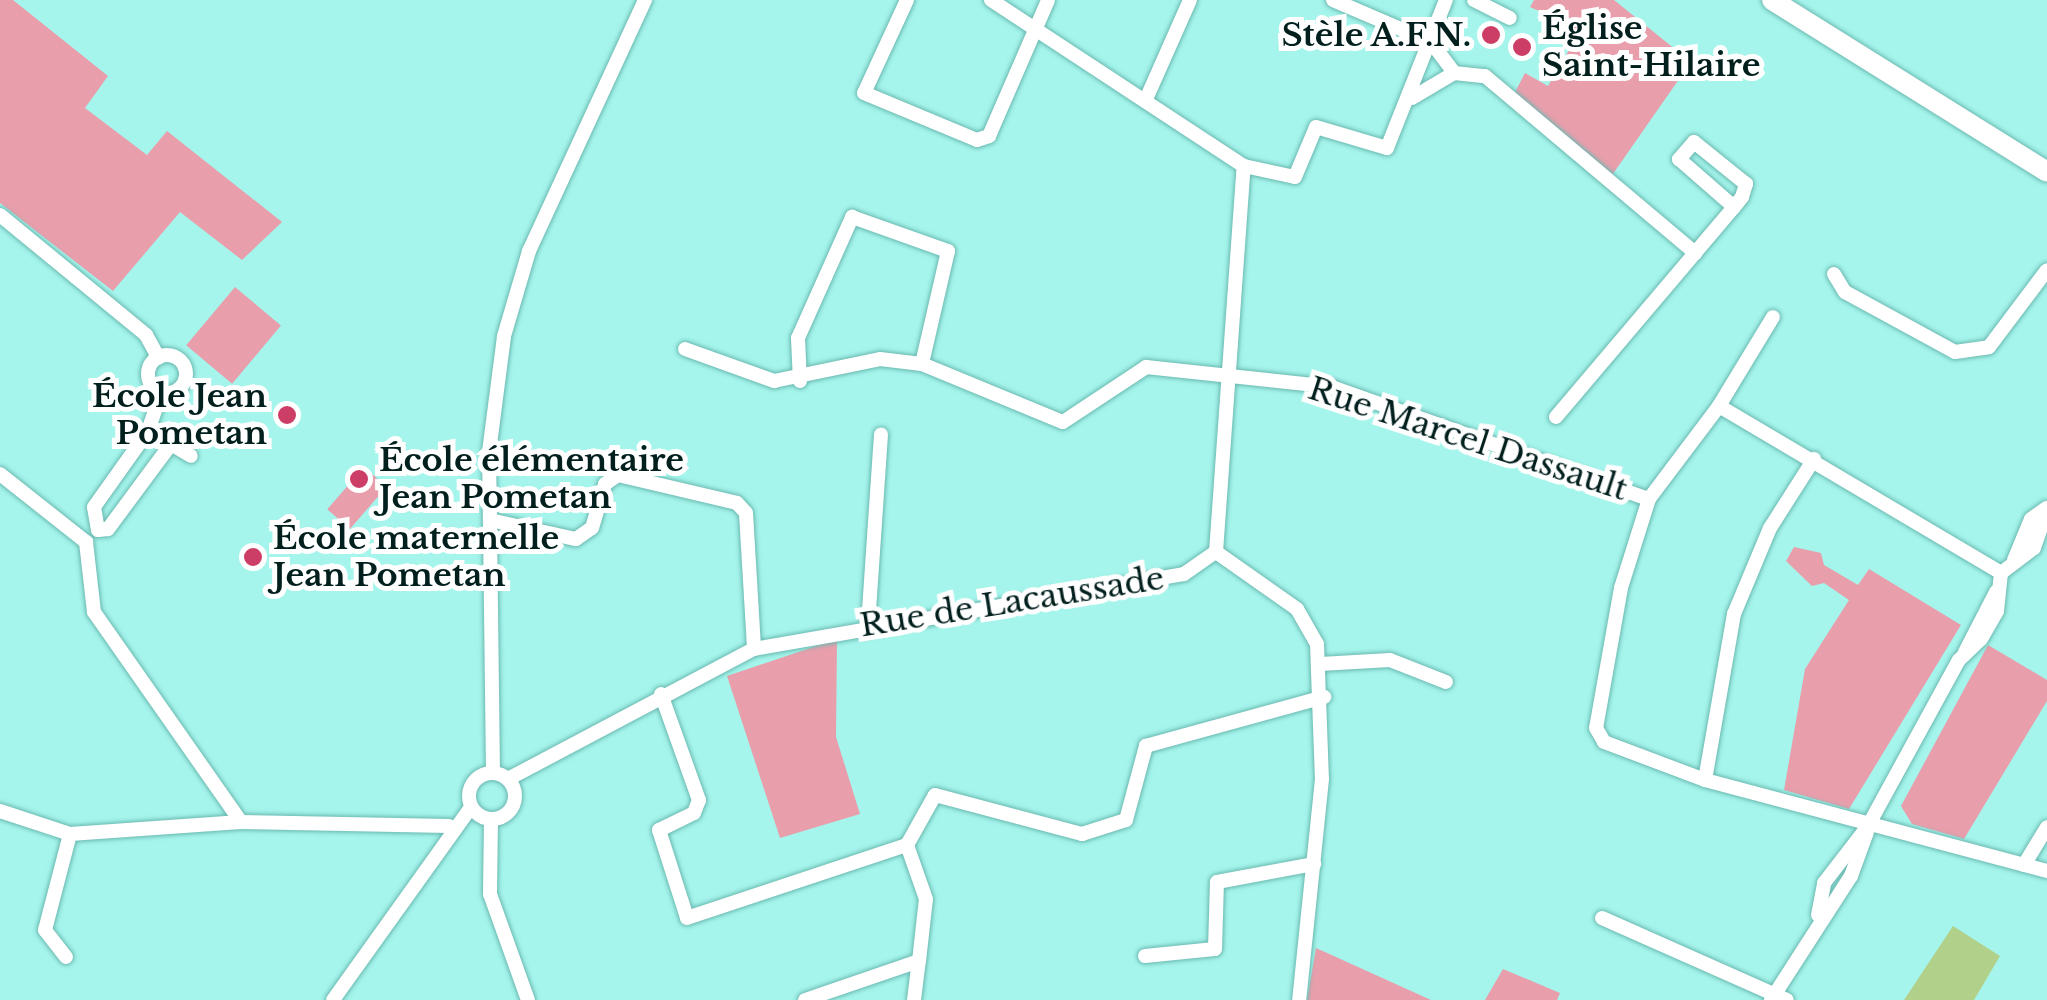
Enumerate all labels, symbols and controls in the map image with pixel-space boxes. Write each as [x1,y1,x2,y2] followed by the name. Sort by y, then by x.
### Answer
[1542,10,1760,85] place label: Église Saint-Hilaire
[1280,16,1471,54] place label: Stèle A.F.N.
[1480,24,1502,46] marker: Stèle A.F.N.
[1511,36,1533,58] marker: Église Saint-Hilaire
[1304,369,1632,509] street label: Rue Marcel Dassault
[92,378,267,453] place label: École Jean Pometan
[276,404,298,426] marker: École Jean Pometan
[379,442,684,517] place label: École élémentaire Jean Pometan
[348,468,370,490] marker: École élémentaire Jean Pometan
[273,520,559,595] place label: École maternelle Jean Pometan
[242,546,264,568] marker: École maternelle Jean Pometan
[857,559,1167,645] street label: Rue de Lacaussade

